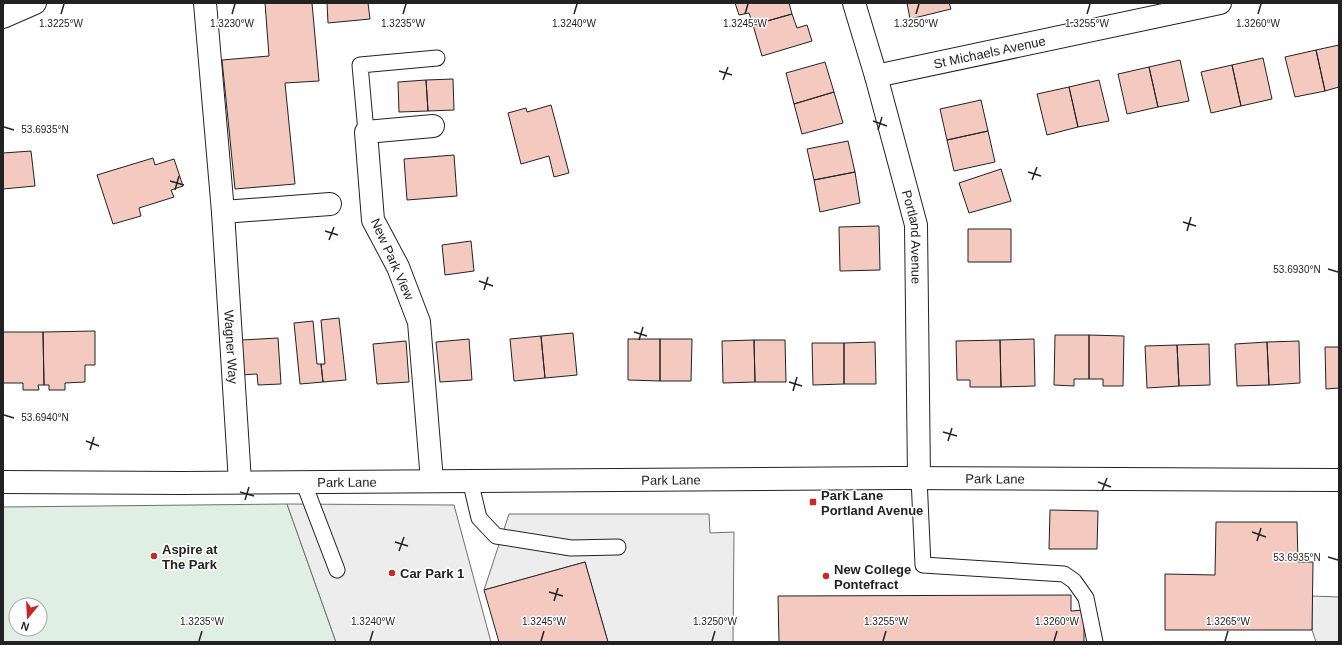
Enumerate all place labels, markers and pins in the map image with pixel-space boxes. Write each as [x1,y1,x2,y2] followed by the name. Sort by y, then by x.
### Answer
[821,488,923,518] place label: Park Lane Portland Avenue
[808,497,818,507] marker: Park Lane Portland Avenue
[162,542,218,572] place label: Aspire at The Park
[149,551,159,561] marker: Aspire at The Park
[834,562,911,592] place label: New College Pontefract
[400,566,464,581] place label: Car Park 1
[387,568,397,578] marker: Car Park 1
[821,571,831,581] marker: New College Pontefract

